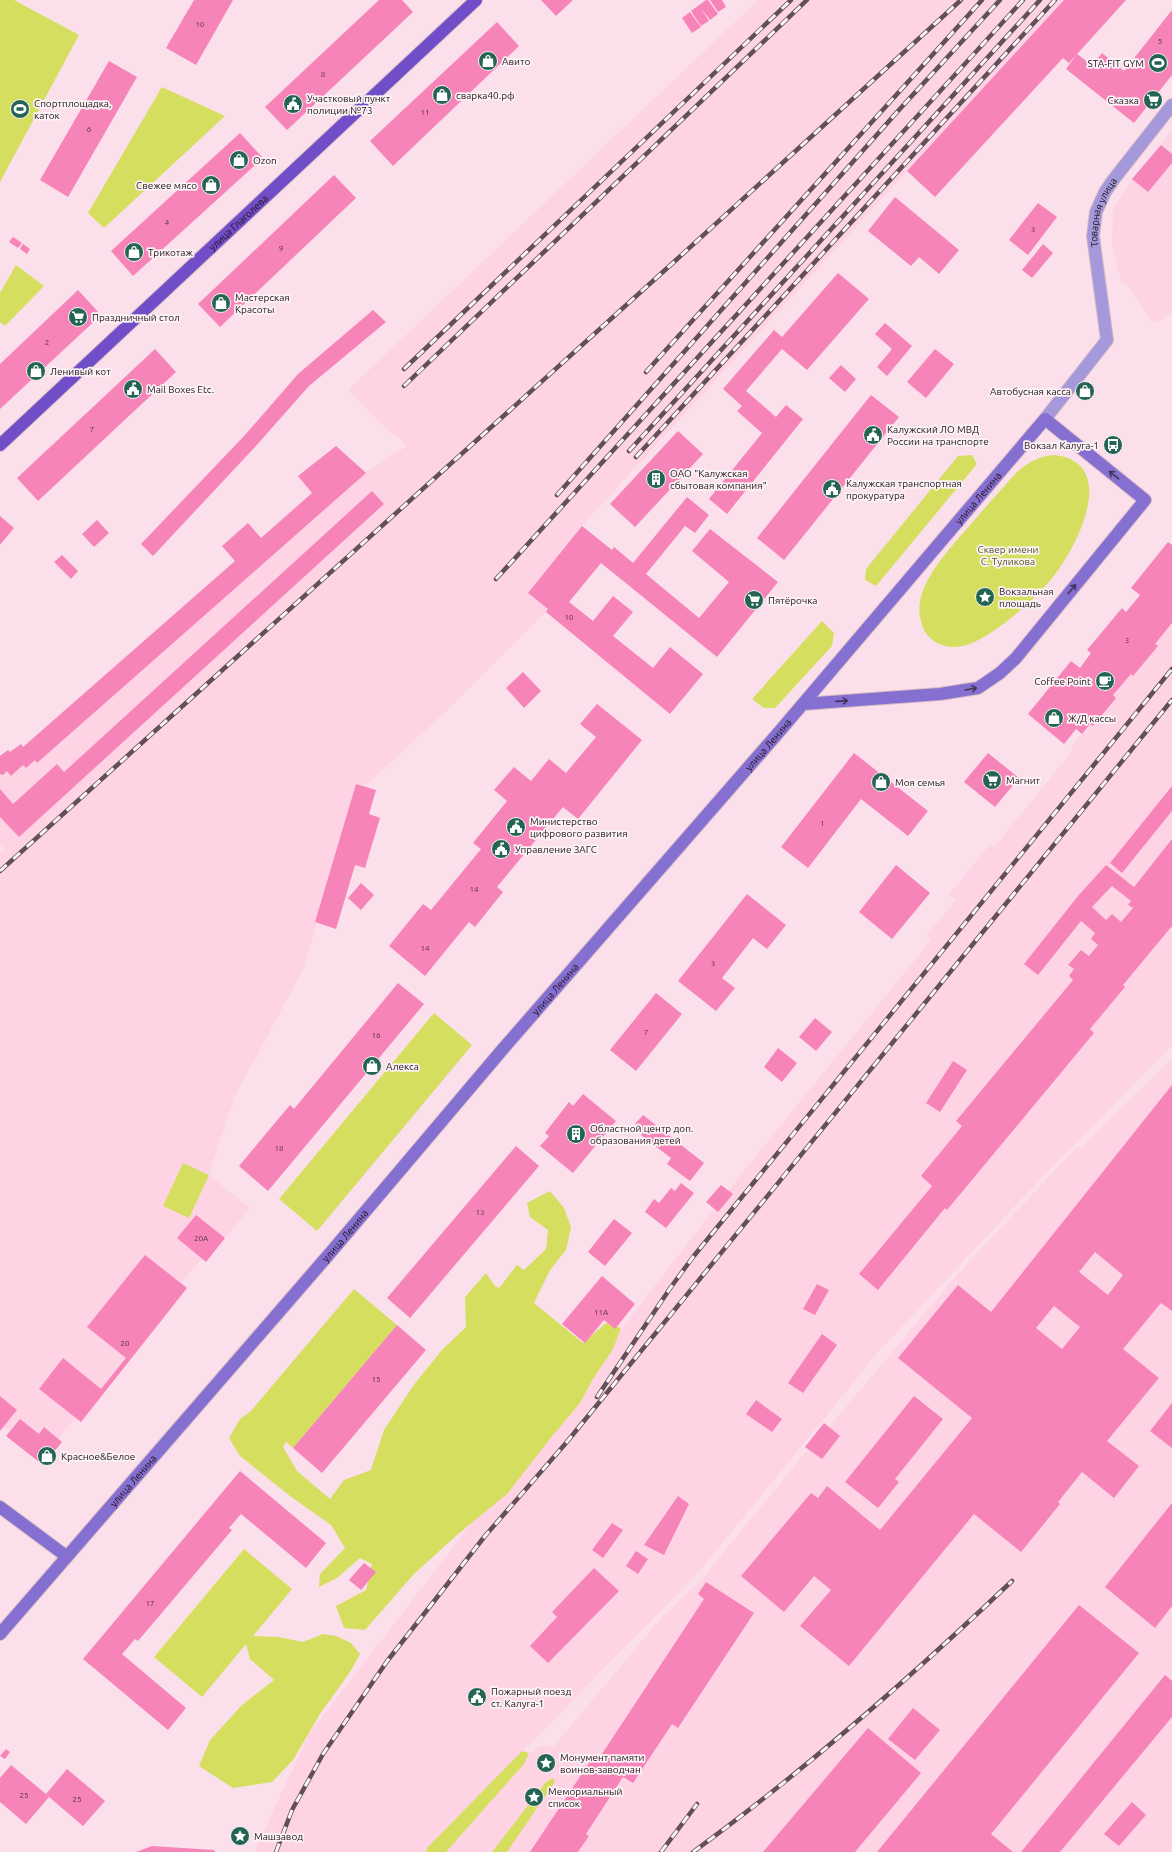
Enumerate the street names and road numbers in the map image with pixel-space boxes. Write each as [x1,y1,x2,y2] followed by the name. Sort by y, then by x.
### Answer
[1088,176,1119,248] street label: Товарная улица
[207,193,270,253] street label: улица Глаголева
[953,470,1003,527] street label: улица Ленина
[743,717,794,773] street label: улица Ленина
[530,961,581,1017] street label: улица Ленина
[320,1208,370,1264] street label: улица Ленина
[108,1453,159,1509] street label: улица Ленина

